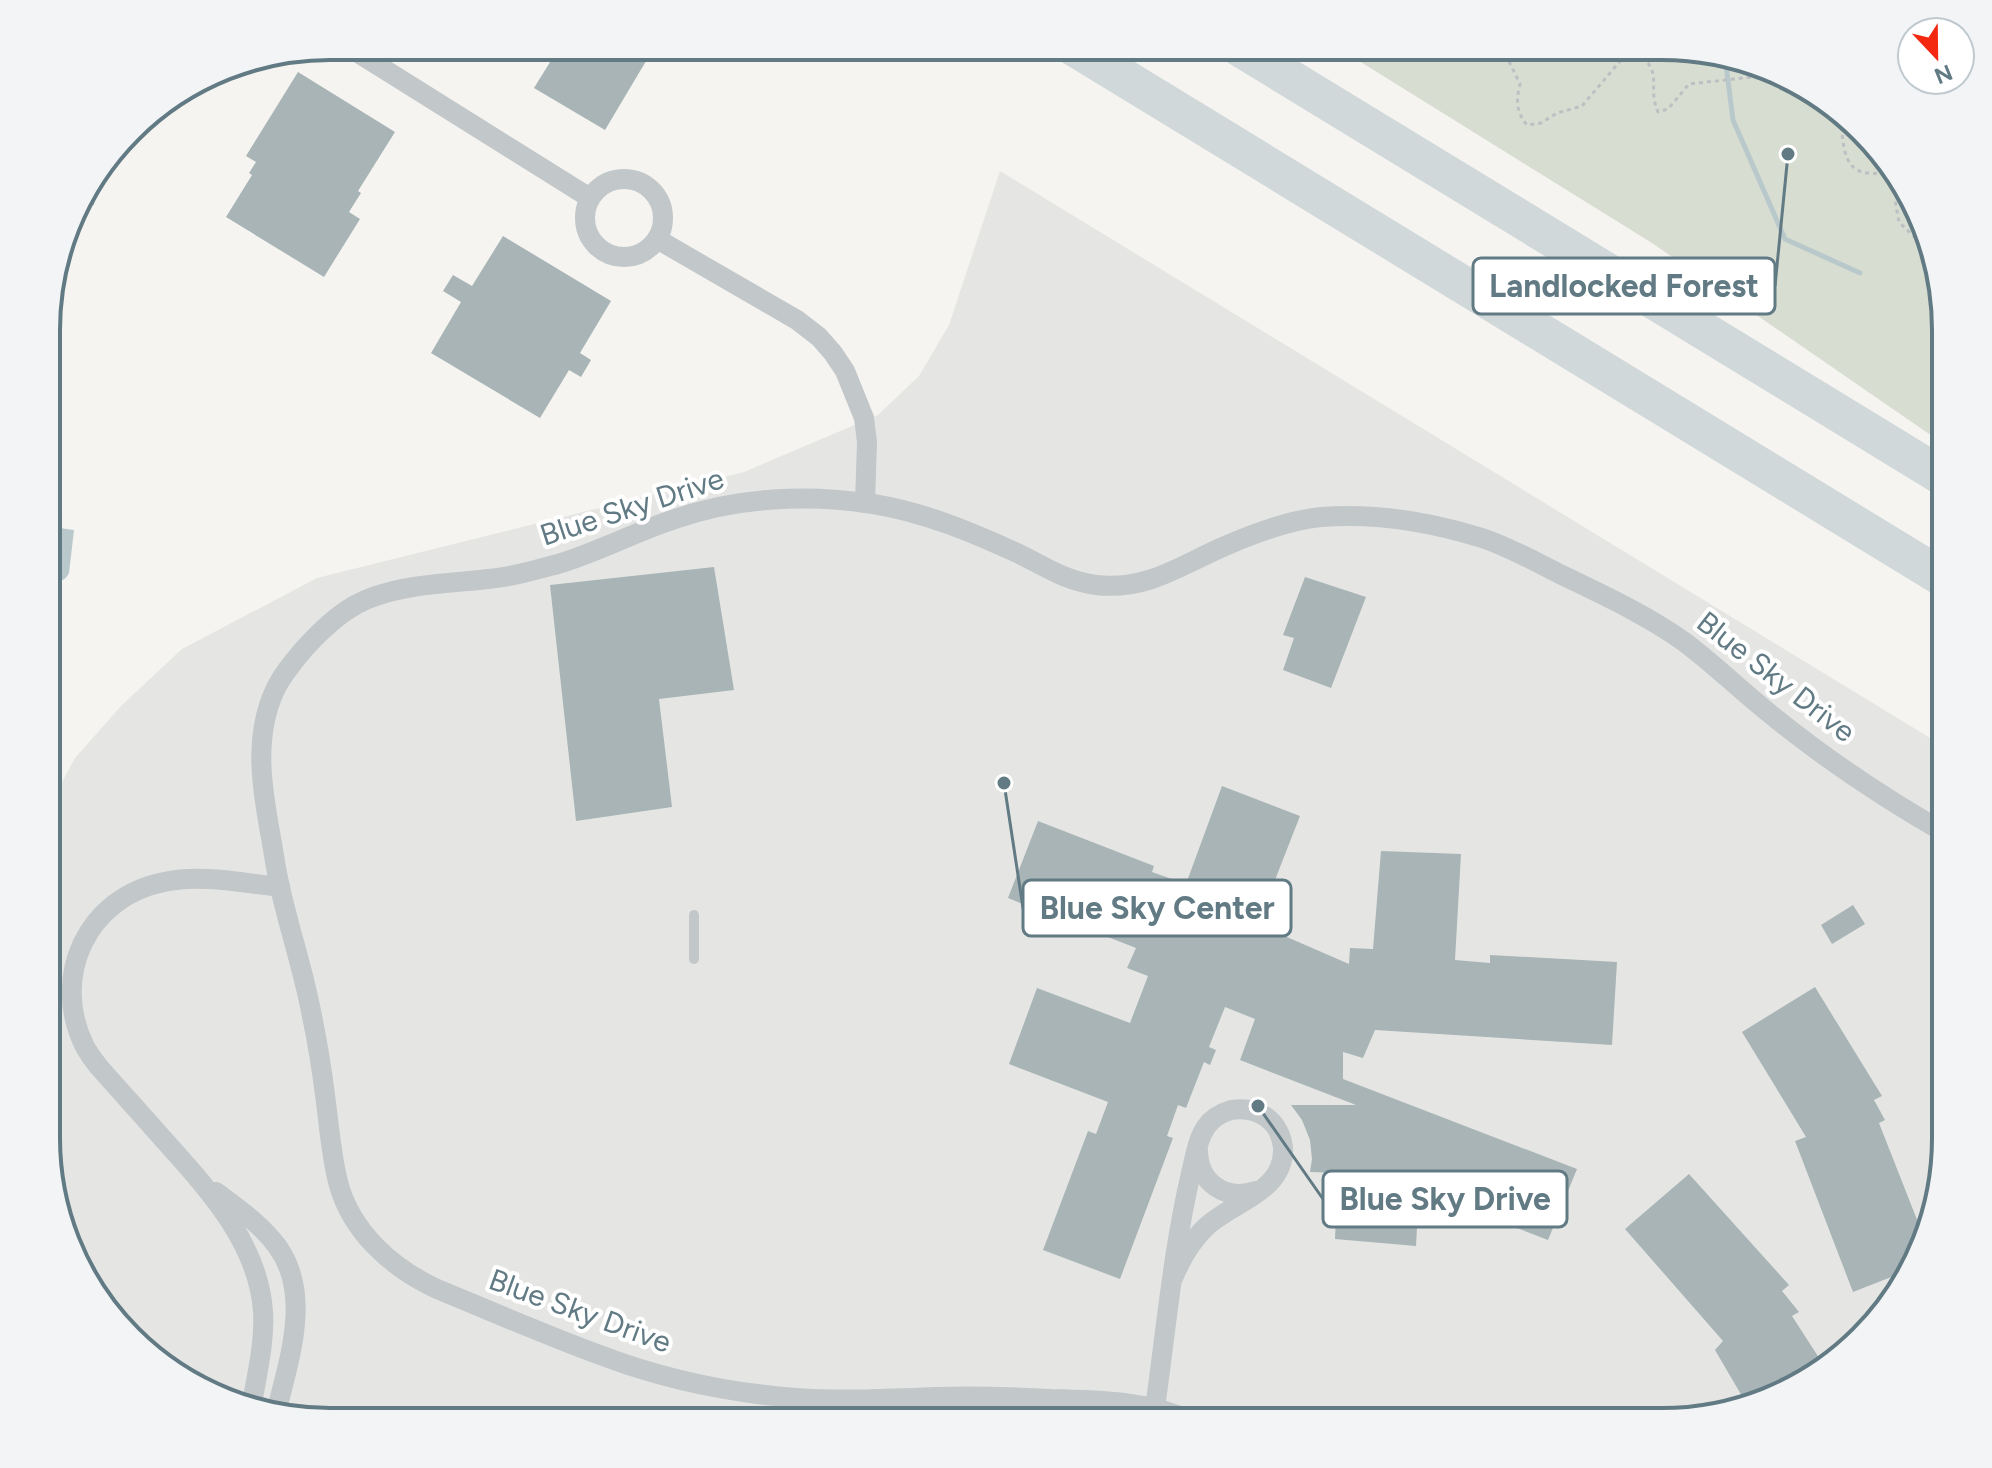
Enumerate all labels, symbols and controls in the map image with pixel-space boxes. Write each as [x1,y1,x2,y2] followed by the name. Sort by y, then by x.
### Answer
[1896,16,1976,96] north arrow
[1930,58,1956,90] text: N
[1473,258,1775,314] callout: Landlocked Forest
[1489,267,1759,305] text: Landlocked Forest
[535,459,728,554] street label: Blue Sky Drive
[1690,603,1863,750] street label: Blue Sky Drive
[1023,880,1291,936] callout: Blue Sky Center
[1039,889,1275,927] text: Blue Sky Center
[1323,1171,1567,1227] callout: Blue Sky Drive
[1339,1180,1551,1218] text: Blue Sky Drive
[484,1260,676,1361] street label: Blue Sky Drive

